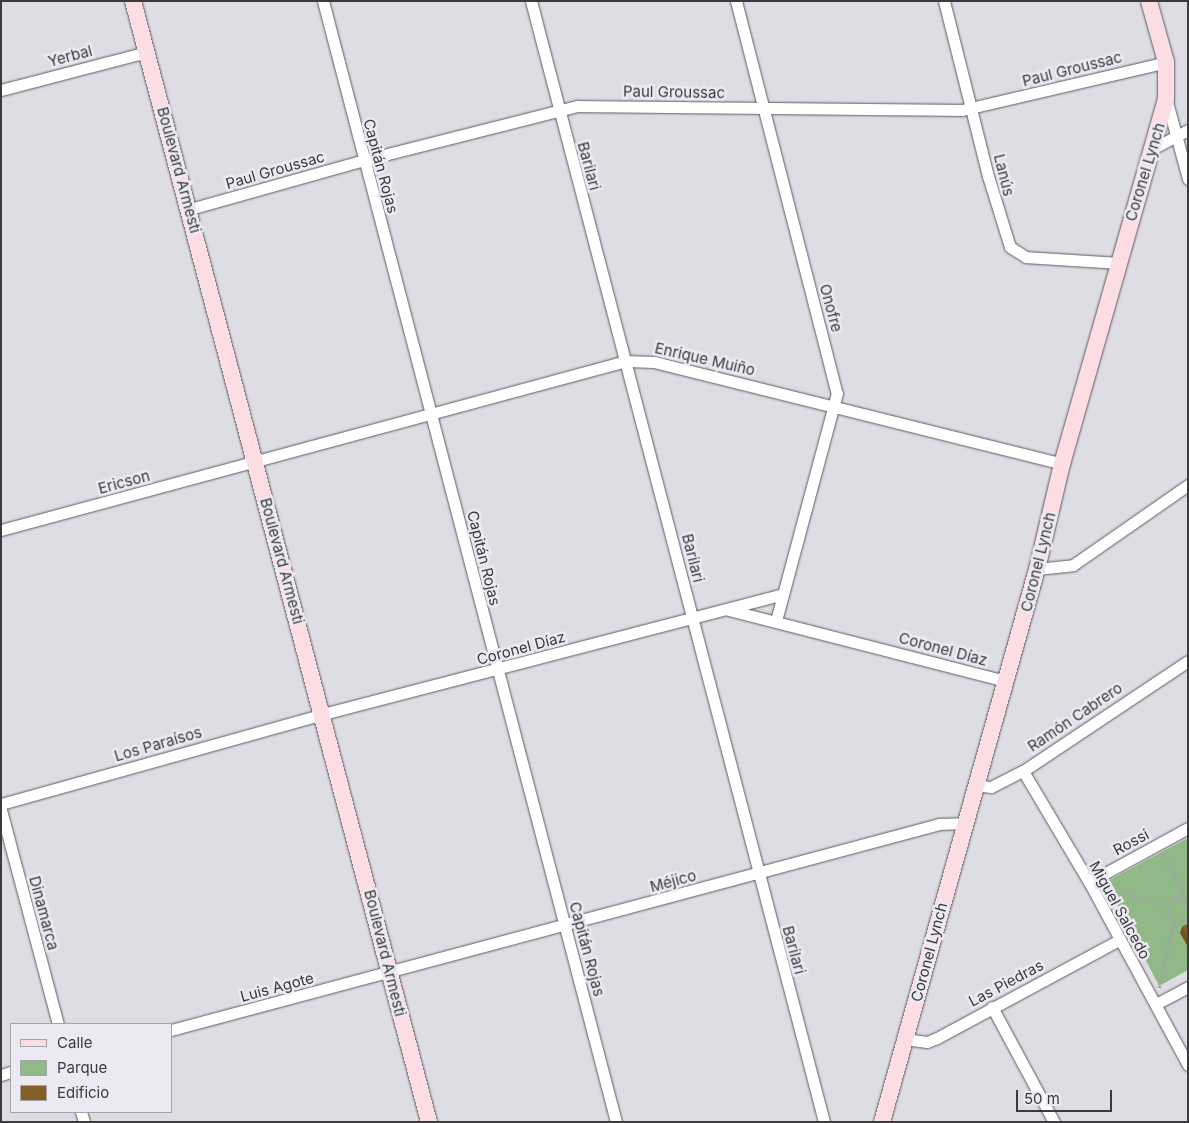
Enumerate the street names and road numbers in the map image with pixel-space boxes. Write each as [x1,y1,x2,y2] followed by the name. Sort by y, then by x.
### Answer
[46,41,94,71] street label: Yerbal
[1020,48,1124,90] street label: Paul Groussac
[623,82,725,102] street label: Paul Groussac
[153,105,205,235] street label: Boulevard Armesti
[360,117,402,215] street label: Capitán Rojas
[1121,121,1169,223] street label: Coronel Lynch
[574,140,604,192] street label: Barilari
[223,147,327,193] street label: Paul Groussac
[990,152,1018,198] street label: Lanús
[816,282,846,334] street label: Onofre
[653,339,757,379] street label: Enrique Muiño
[96,466,152,498] street label: Ericson
[256,496,308,626] street label: Boulevard Armesti
[464,509,504,607] street label: Capitán Rojas
[1017,510,1059,614] street label: Coronel Lynch
[678,532,708,584] street label: Barilari
[475,628,567,668] street label: Coronel Díaz
[897,629,989,669] street label: Coronel Díaz
[1024,679,1126,755] street label: Ramón Cabrero
[112,723,204,765] street label: Los Paraísos
[1110,825,1152,859] street label: Rossi
[1086,858,1154,962] street label: Miguel Salcedo
[648,866,698,896] street label: Méjico
[25,874,63,952] street label: Dinamarca
[361,888,409,1018] street label: Boulevard Armesti
[566,900,608,998] street label: Capitán Rojas
[907,900,951,1004] street label: Coronel Lynch
[779,924,809,976] street label: Barilari
[965,956,1047,1010] street label: Las Piedras
[238,969,316,1005] street label: Luis Agote

